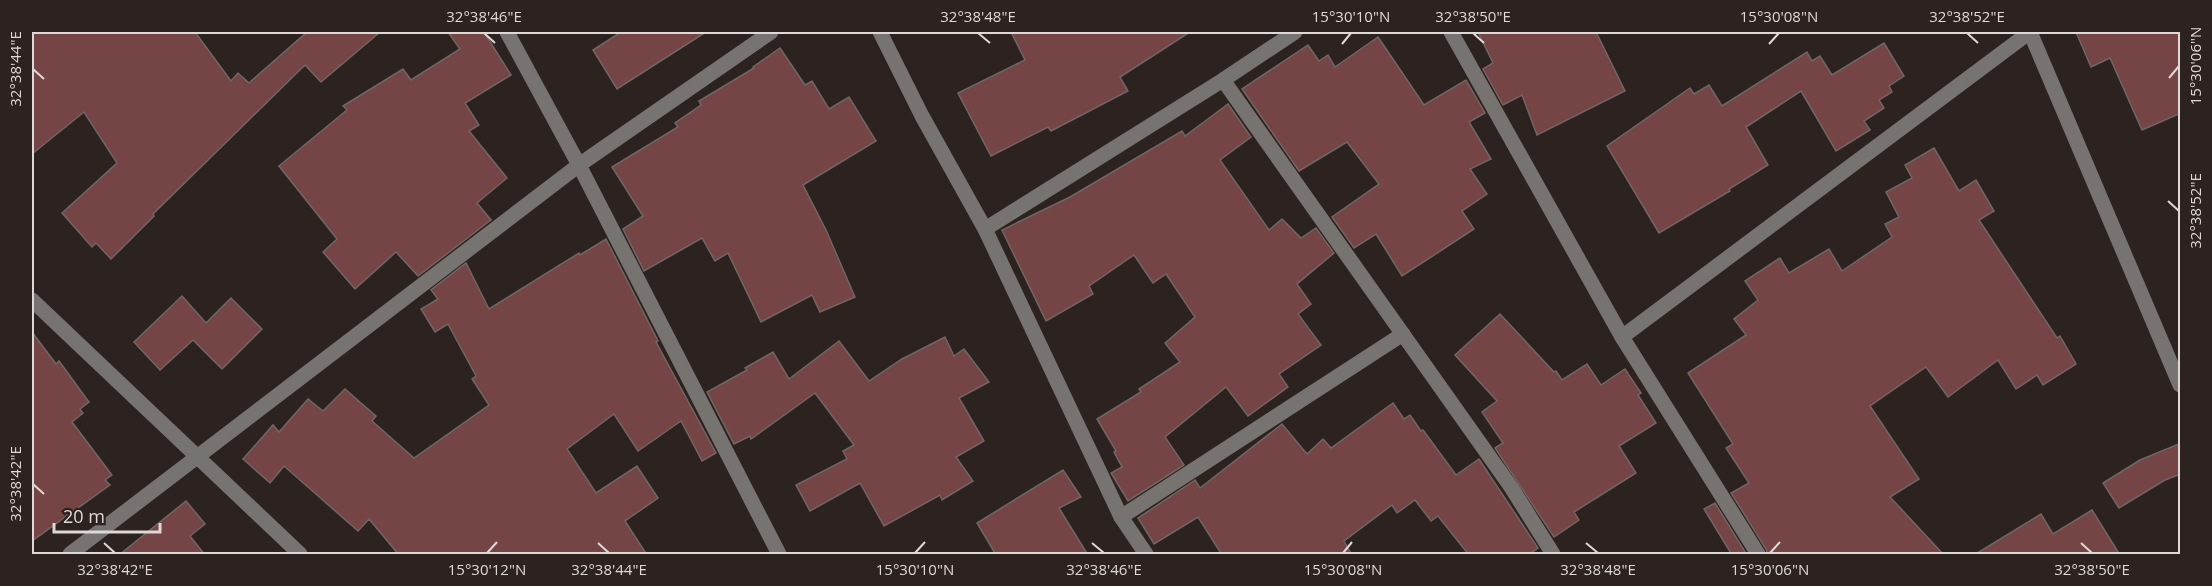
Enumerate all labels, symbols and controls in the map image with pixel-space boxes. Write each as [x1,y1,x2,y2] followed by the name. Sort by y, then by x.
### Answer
[446,6,522,26] text: 32°38'46"E
[940,6,1016,26] text: 32°38'48"E
[1312,6,1390,26] text: 15°30'10"N
[1435,6,1511,26] text: 32°38'50"E
[1740,6,1818,26] text: 15°30'08"N
[1929,6,2005,26] text: 32°38'52"E
[2185,27,2205,105] text: 15°30'06"N
[5,31,25,107] text: 32°38'44"E
[2185,173,2205,249] text: 32°38'52"E
[5,446,25,522] text: 32°38'42"E
[54,496,160,534] scale bar
[63,504,105,528] text: 20 m
[77,559,153,579] text: 32°38'42"E
[448,559,526,579] text: 15°30'12"N
[571,559,647,579] text: 32°38'44"E
[876,559,954,579] text: 15°30'10"N
[1066,559,1142,579] text: 32°38'46"E
[1304,559,1382,579] text: 15°30'08"N
[1560,559,1636,579] text: 32°38'48"E
[1731,559,1809,579] text: 15°30'06"N
[2054,559,2130,579] text: 32°38'50"E

